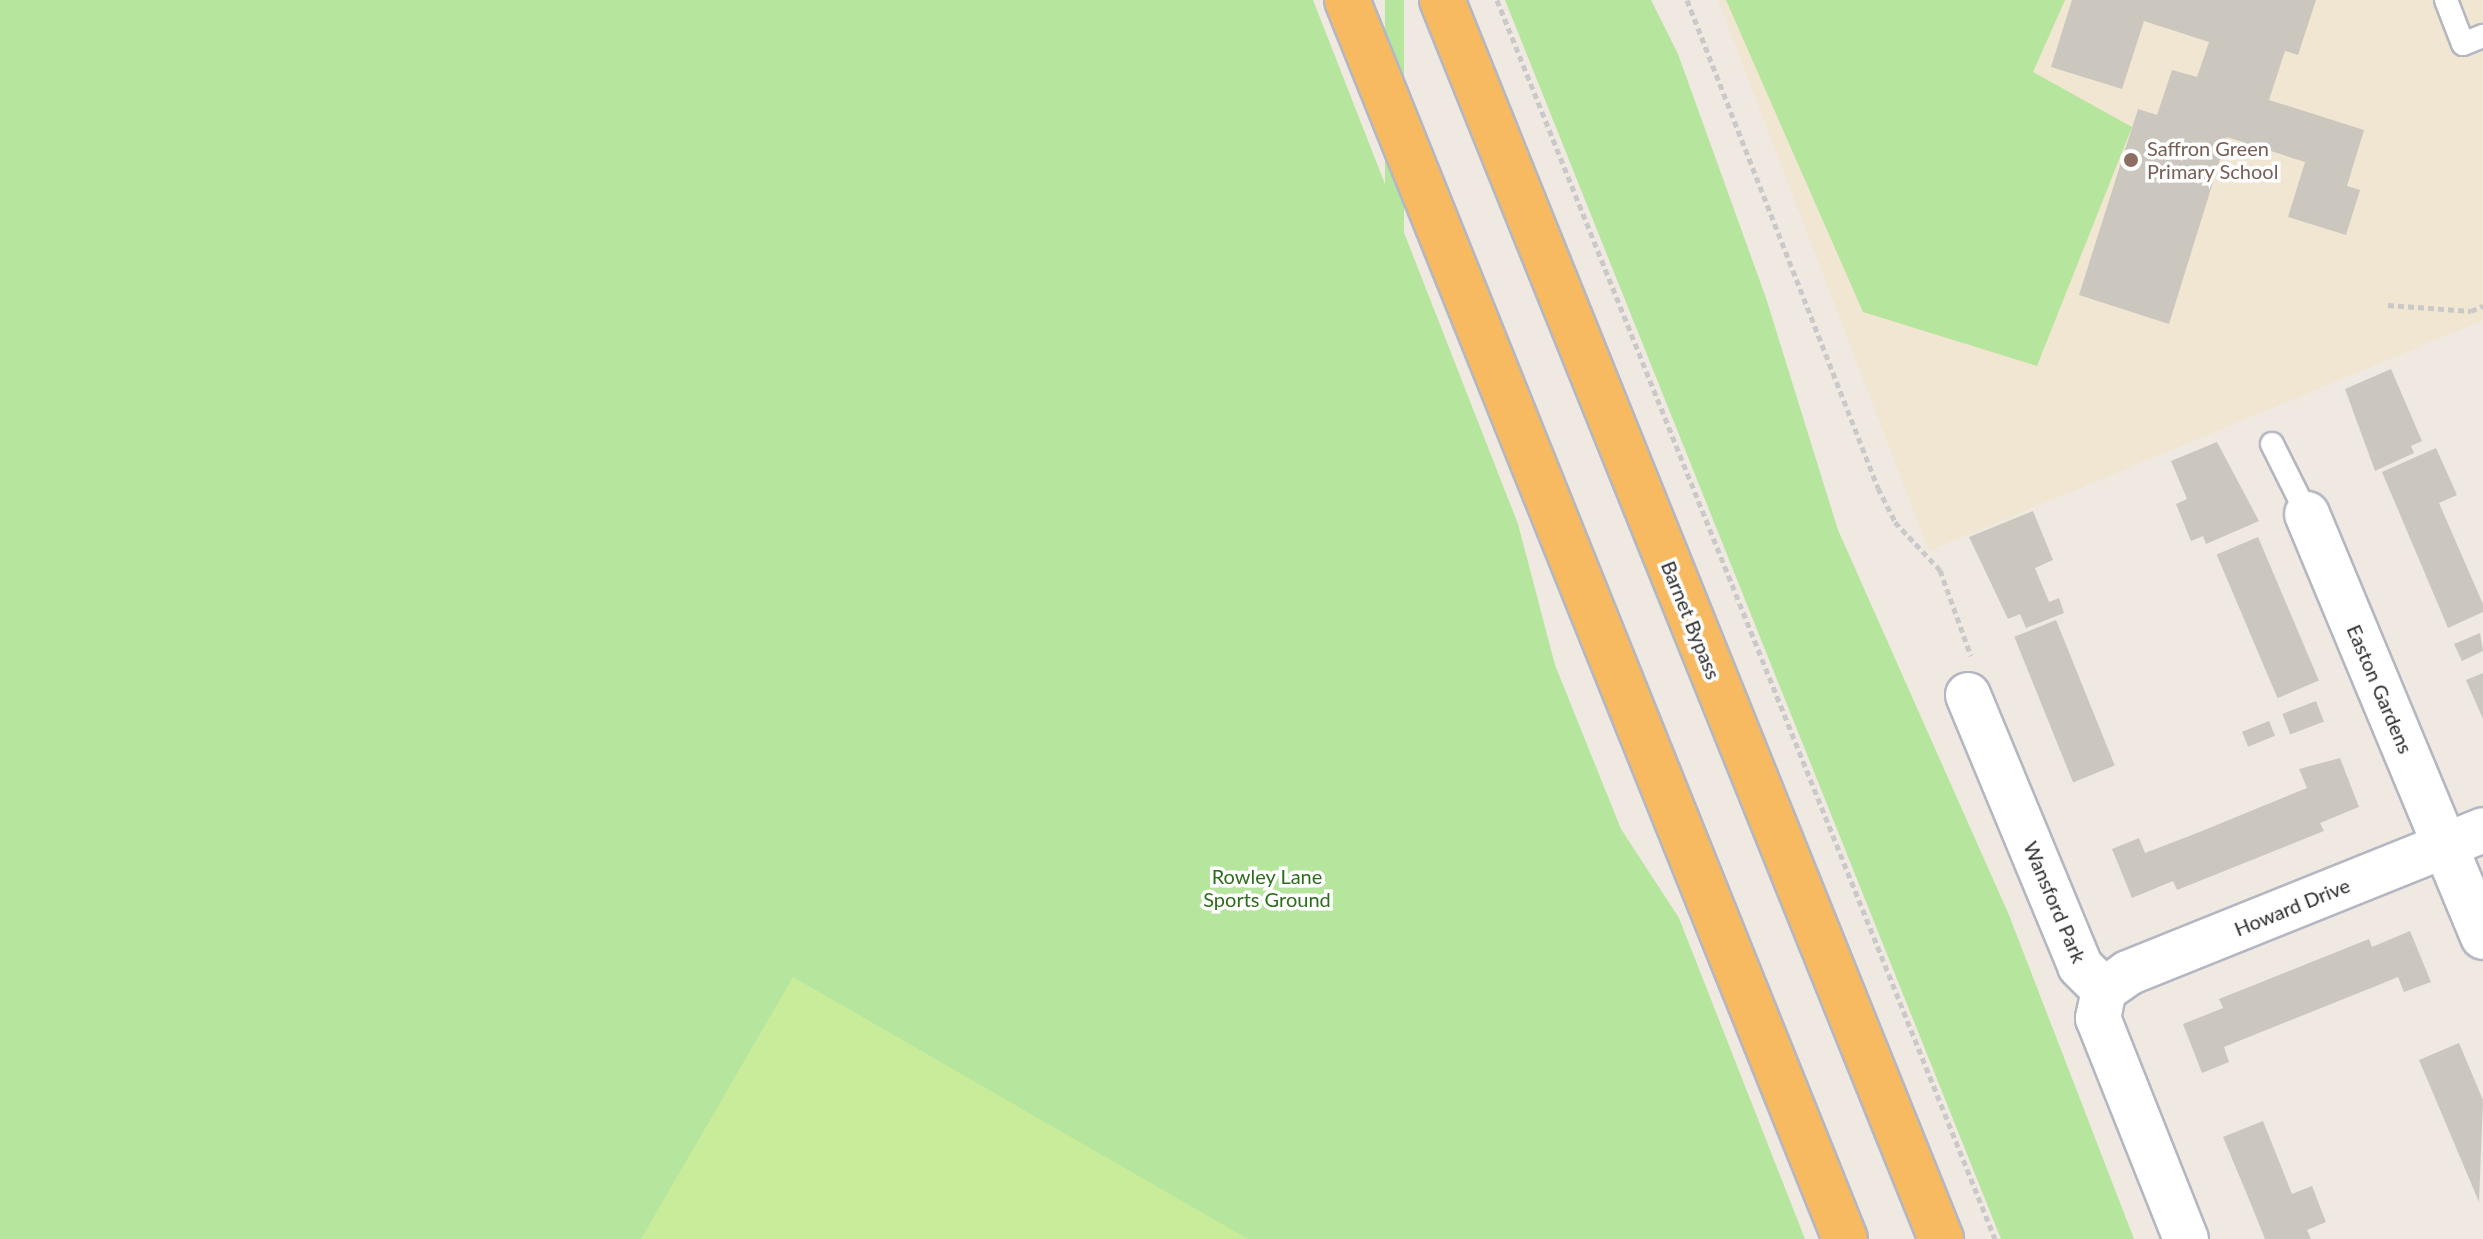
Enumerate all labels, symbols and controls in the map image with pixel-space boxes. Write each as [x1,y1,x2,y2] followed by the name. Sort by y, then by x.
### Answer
[2147,136,2279,183] place label: Saffron Green Primary School
[2122,151,2140,169] marker: Saffron Green Primary School
[1656,557,1726,683] street label: Barnet Bypass
[2342,621,2418,757] street label: Easton Gardens
[2019,838,2091,966] street label: Wansford Park
[1203,865,1331,912] park label: Rowley Lane Sports Ground
[2231,873,2353,941] street label: Howard Drive

